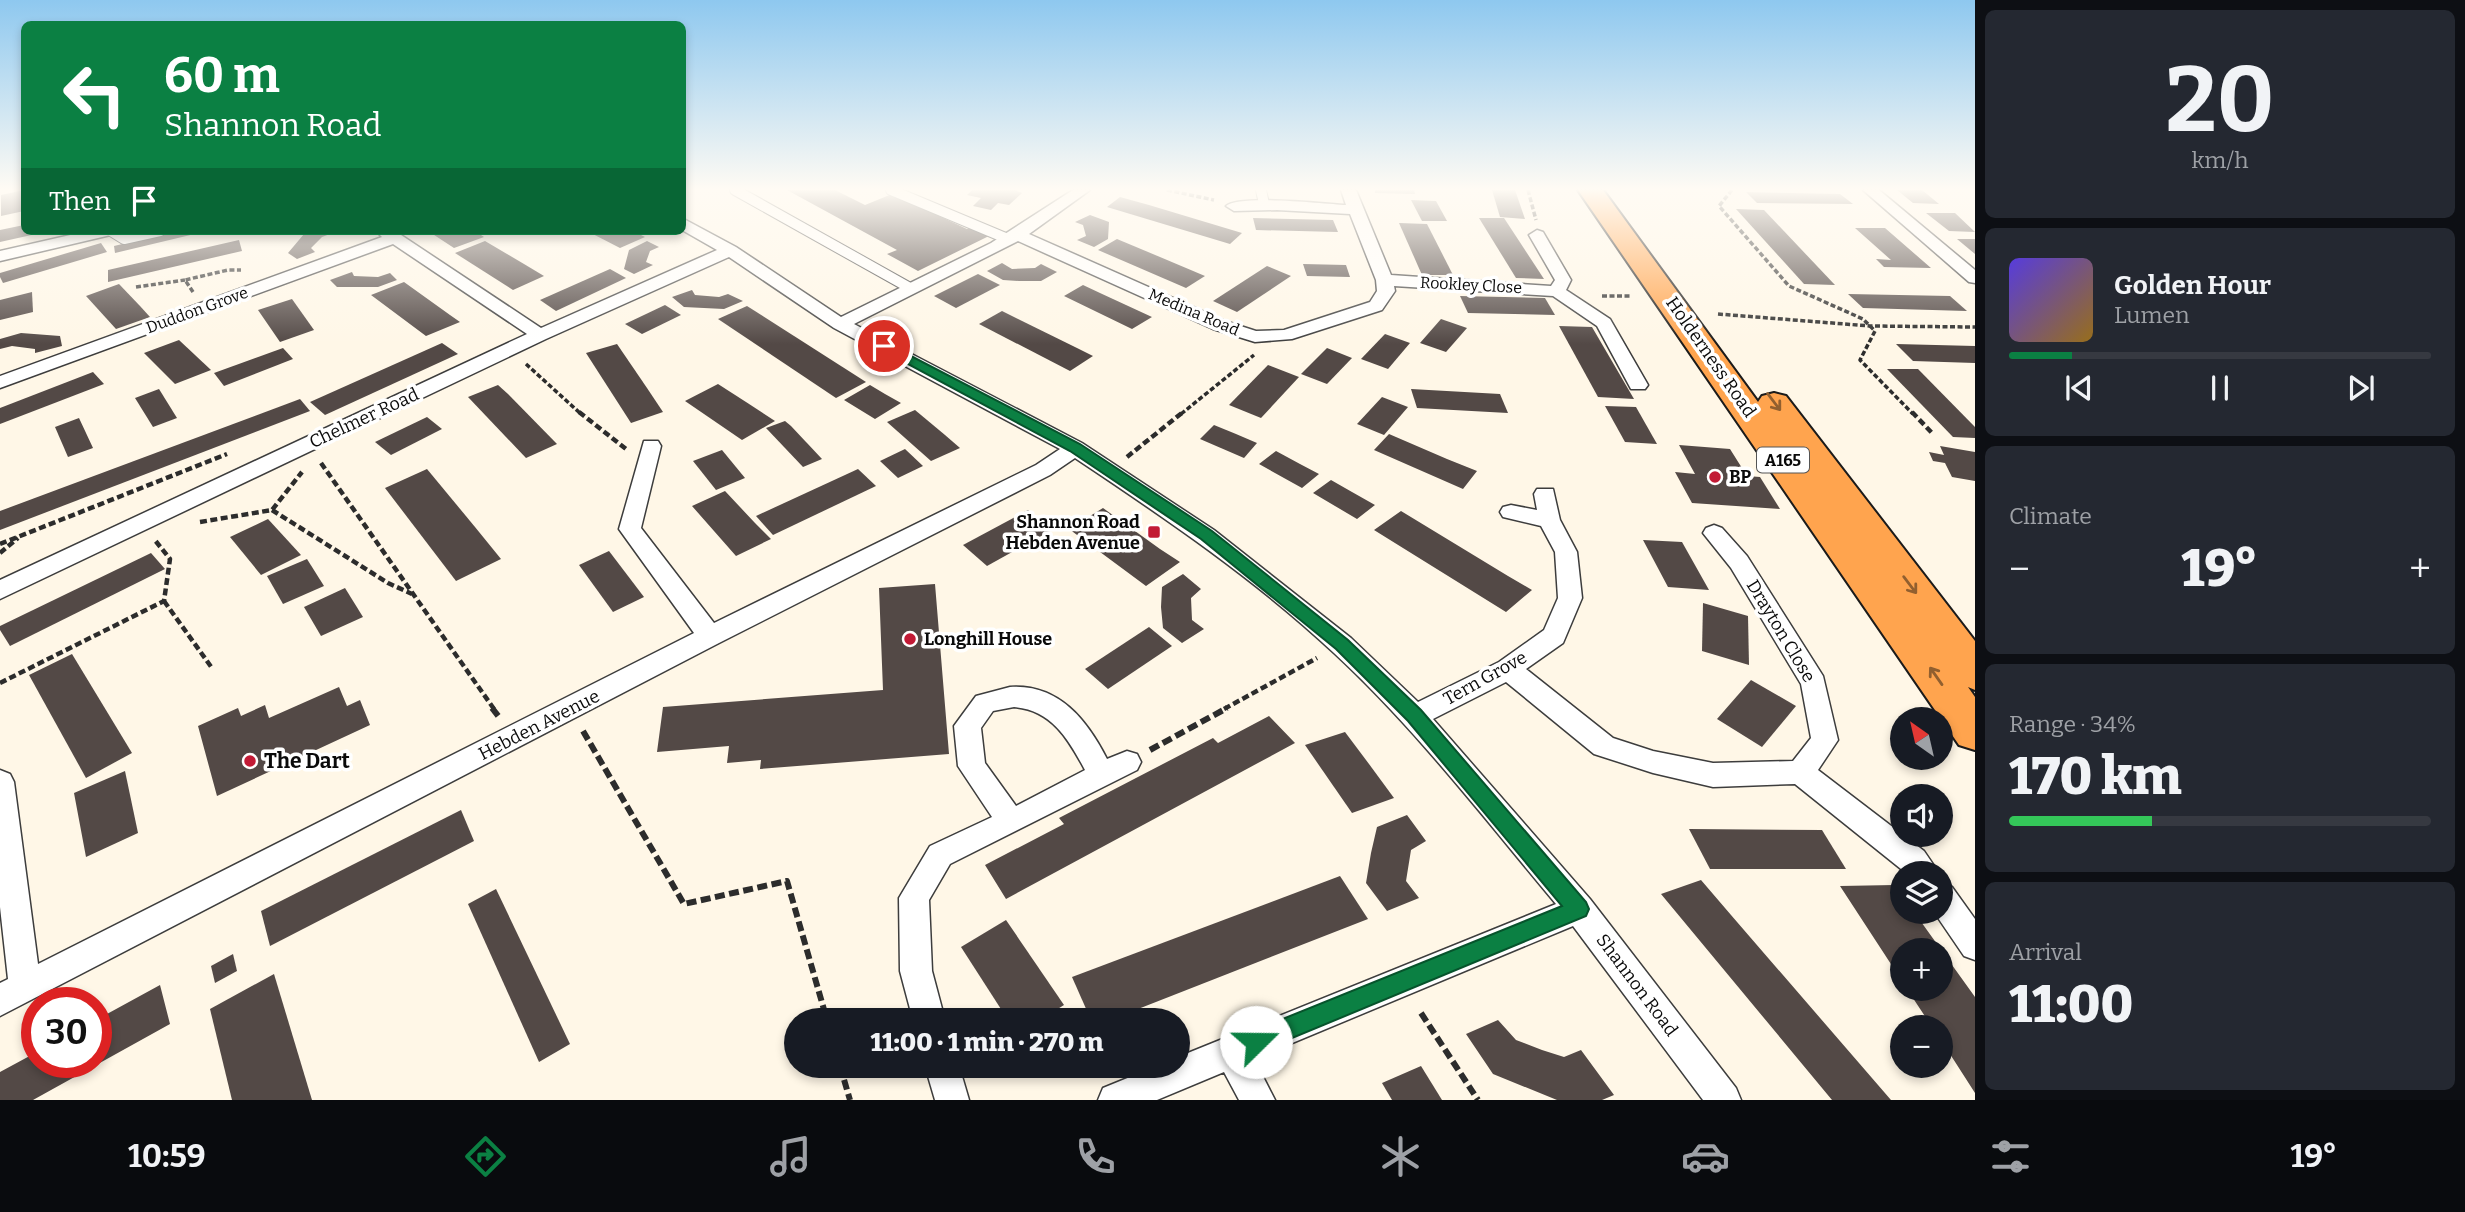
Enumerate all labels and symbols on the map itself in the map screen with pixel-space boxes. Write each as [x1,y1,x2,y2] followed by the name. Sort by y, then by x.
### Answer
[1420,273,1522,297] street label: Rookley Close
[143,283,251,337] street label: Duddon Grove
[1146,284,1243,340] street label: Medina Road
[1661,292,1761,422] street label: Holderness Road
[854,316,914,376] pin
[306,383,423,453] street label: Chelmer Road
[1766,392,1781,411] one-way arrow
[1757,447,1809,472] road number: A165
[1729,466,1751,488] place label: BP
[1707,469,1723,485] marker: BP
[1005,511,1140,554] place label: Shannon Road Hebden Avenue
[1146,524,1162,540] marker: Shannon Road Hebden Avenue
[1902,575,1917,594] one-way arrow
[1742,576,1820,686] street label: Drayton Close
[924,628,1052,650] place label: Longhill House
[902,631,918,647] marker: Longhill House
[1439,646,1531,710] street label: Tern Grove
[1929,667,1943,686] one-way arrow
[475,685,603,765] street label: Hebden Avenue
[1890,707,1953,770] north arrow
[264,748,350,774] place label: The Dart
[242,753,258,769] marker: The Dart
[1591,930,1683,1041] street label: Shannon Road
[21,987,112,1078] speed limit sign: 30
[1219,1005,1293,1079] position arrow

